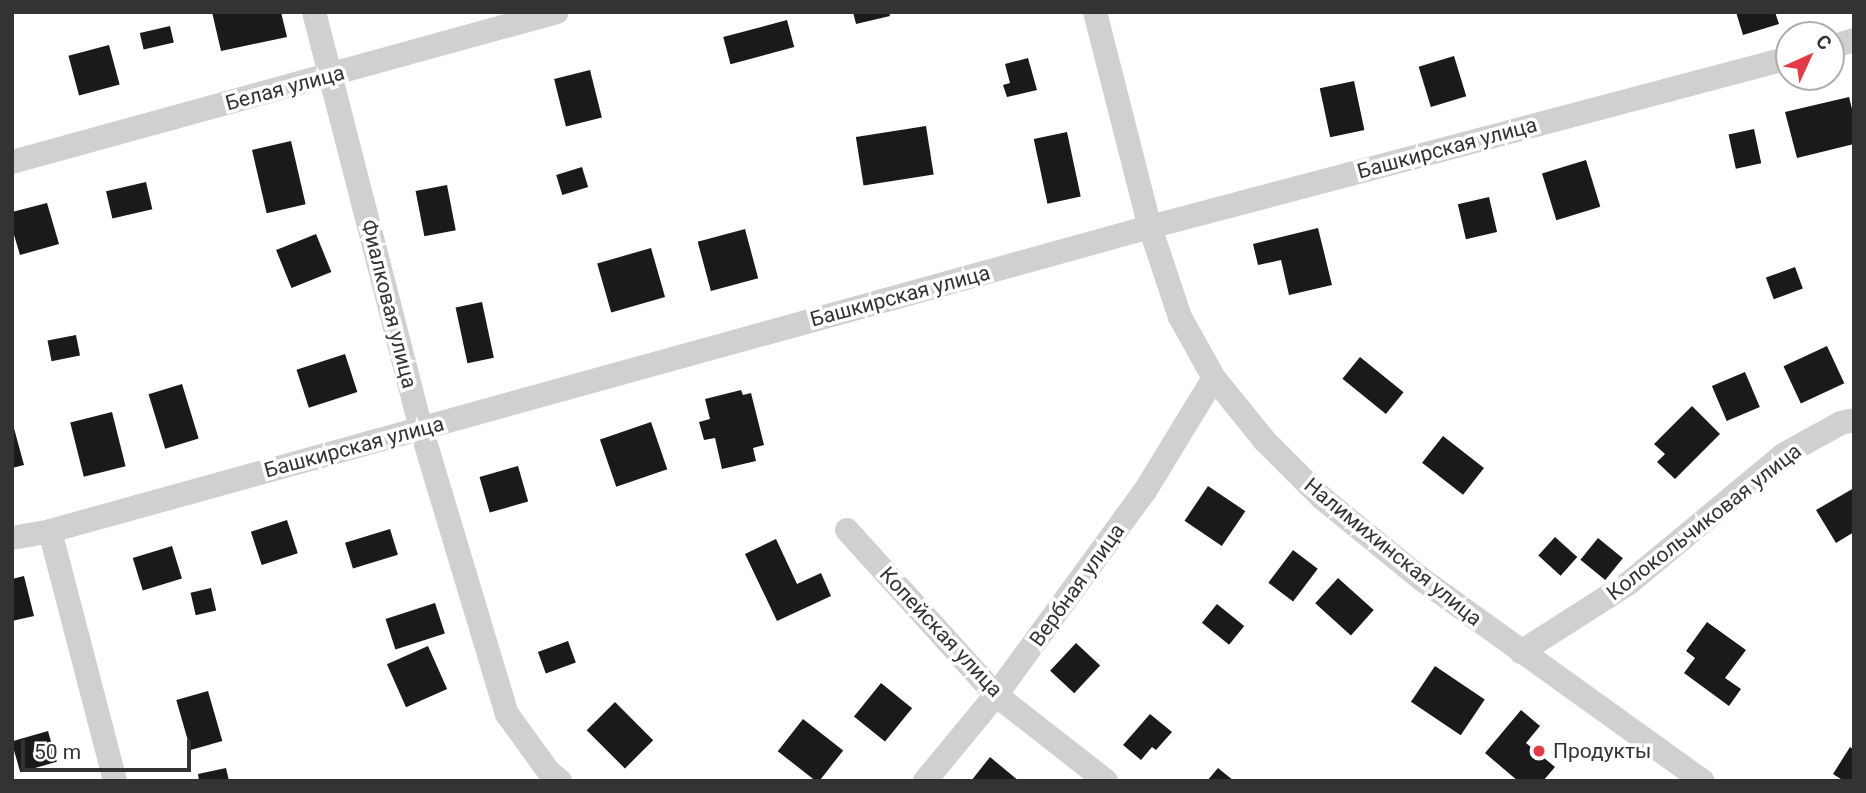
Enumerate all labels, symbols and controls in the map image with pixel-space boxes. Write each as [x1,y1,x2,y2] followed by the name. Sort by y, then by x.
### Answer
[1775,21,1845,91] north arrow
[1811,30,1836,55] text: С
[223,60,347,116] street label: Белая улица
[1354,112,1540,184] street label: Башкирская улица
[356,217,422,391] street label: Фиалковая улица
[807,260,993,332] street label: Башкирская улица
[261,411,447,483] street label: Башкирская улица
[1602,438,1806,606] street label: Колокольчиковая улица
[1299,473,1487,631] street label: Налимихинская улица
[1024,519,1130,651] street label: Вербная улица
[874,562,1008,702] street label: Копейская улица
[24,726,194,770] scale bar
[1553,738,1651,764] place label: Продукты
[34,740,81,764] text: 50 m
[1531,743,1547,759] marker: Продукты

